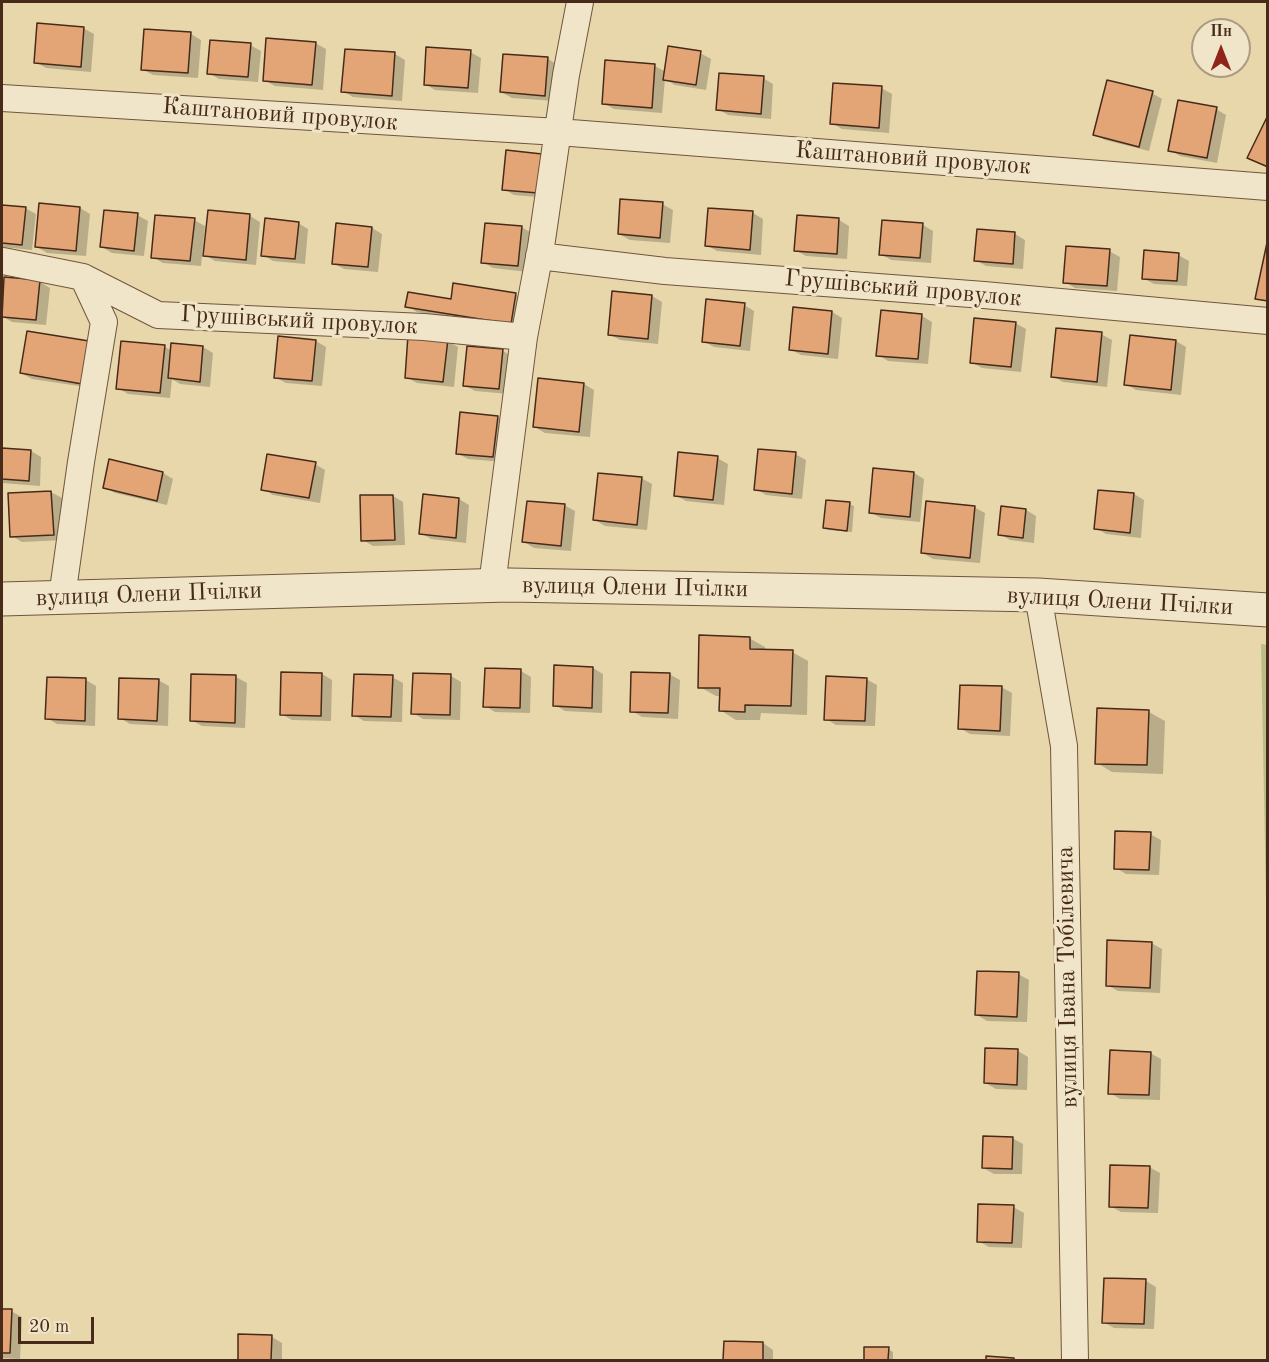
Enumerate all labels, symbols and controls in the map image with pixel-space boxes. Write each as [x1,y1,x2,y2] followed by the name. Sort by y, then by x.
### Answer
[1191,18,1251,78] north arrow
[1210,24,1232,40] text: Пн
[161,92,399,138] street label: Каштановий провулок
[794,136,1032,182] street label: Каштановий провулок
[783,264,1023,314] street label: Грушівський провулок
[179,300,419,342] street label: Грушівський провулок
[521,572,749,604] street label: вулиця Олени Пчілки
[35,577,263,613] street label: вулиця Олени Пчілки
[1006,582,1234,622] street label: вулиця Олени Пчілки
[1051,846,1085,1108] street label: вулиця Івана Тобілевича
[21,1305,98,1343] scale bar
[29,1318,69,1336] text: 20 m

